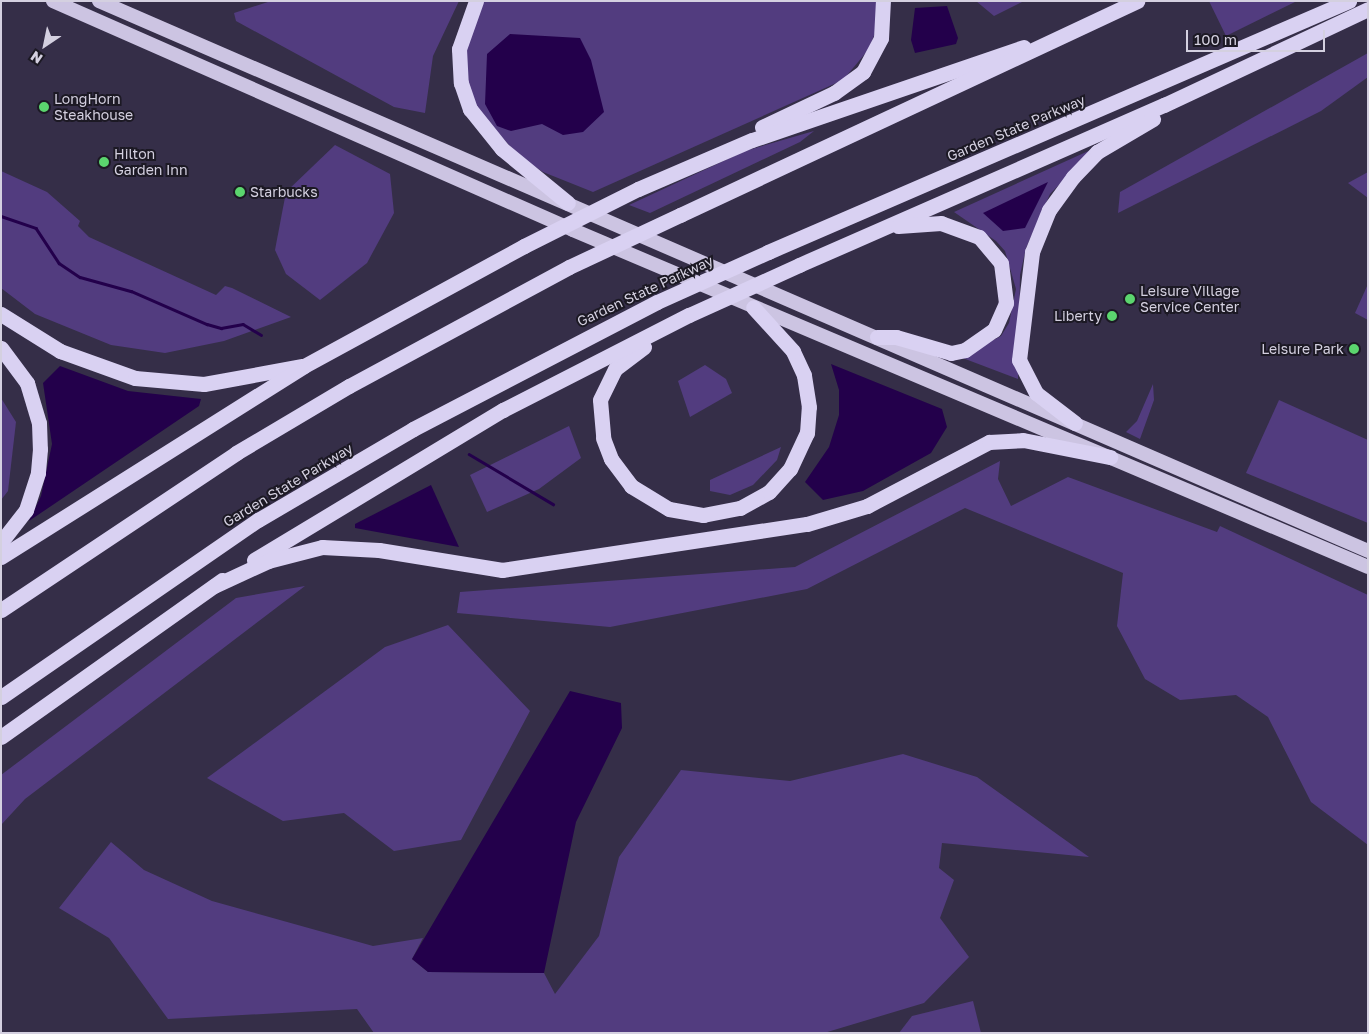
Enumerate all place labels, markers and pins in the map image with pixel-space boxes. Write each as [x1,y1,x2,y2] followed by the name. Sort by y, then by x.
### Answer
[54,91,133,124] place label: LongHorn Steakhouse
[38,101,50,113] marker: LongHorn Steakhouse
[114,146,188,178] place label: Hilton Garden Inn
[98,156,110,168] marker: Hilton Garden Inn
[250,184,318,200] place label: Starbucks
[234,186,246,198] marker: Starbucks
[1140,283,1239,316] place label: Leisure Village Service Center
[1124,293,1136,305] marker: Leisure Village Service Center
[1054,308,1102,324] place label: Liberty
[1106,310,1118,322] marker: Liberty
[1261,341,1344,357] place label: Leisure Park
[1348,343,1360,355] marker: Leisure Park

